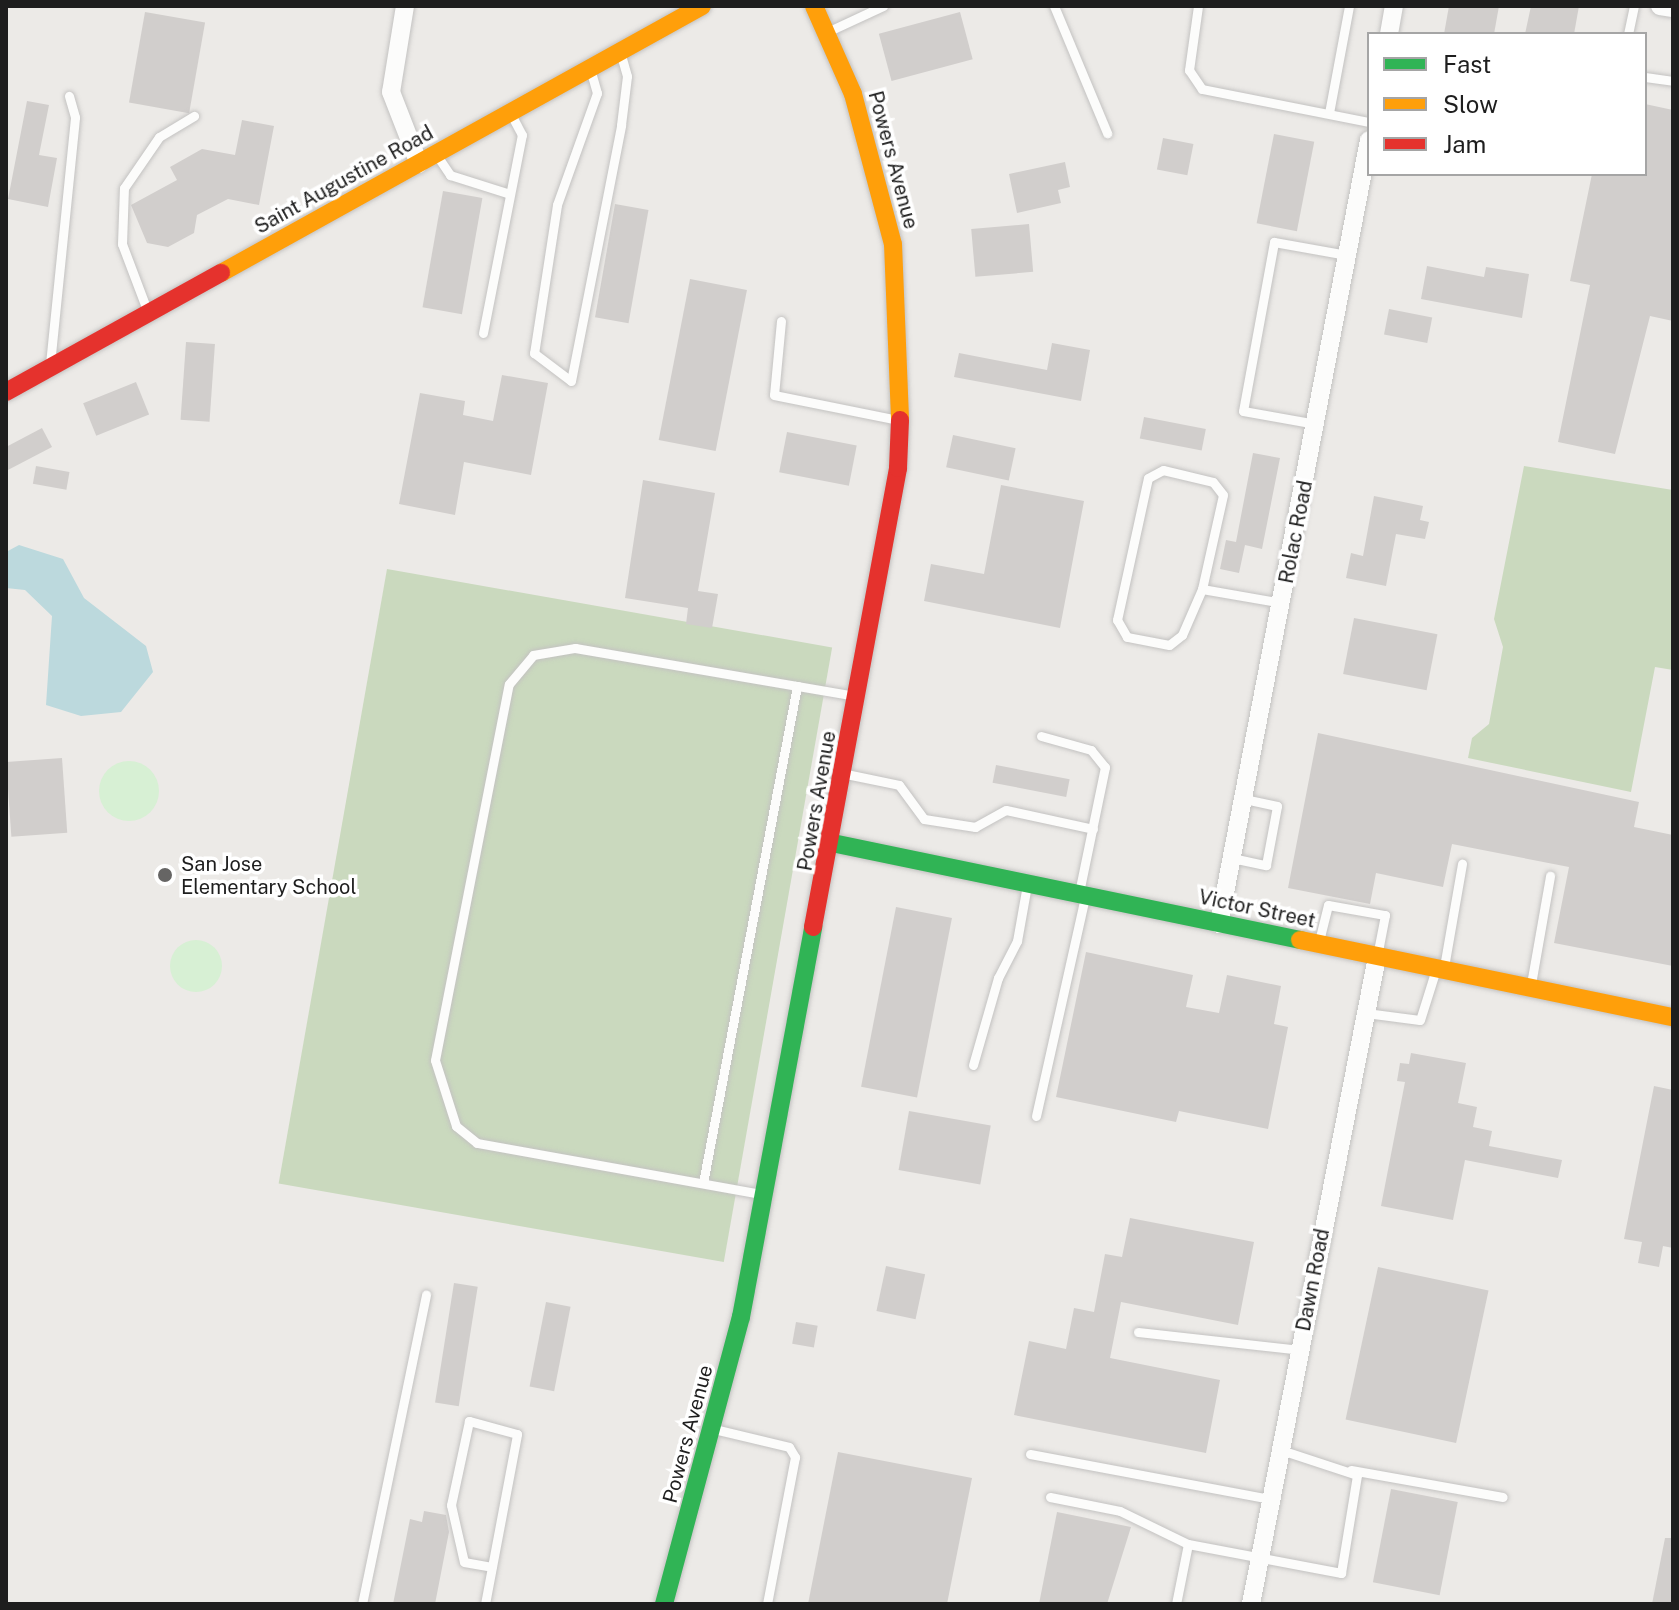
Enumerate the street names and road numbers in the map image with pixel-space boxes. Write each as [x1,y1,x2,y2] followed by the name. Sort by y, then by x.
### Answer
[863,88,923,232] street label: Powers Avenue
[251,121,437,239] street label: Saint Augustine Road
[1274,478,1318,586] street label: Rolac Road
[793,729,841,873] street label: Powers Avenue
[1196,885,1318,933] street label: Victor Street
[1291,1227,1335,1333] street label: Dawn Road
[658,1362,718,1506] street label: Powers Avenue

